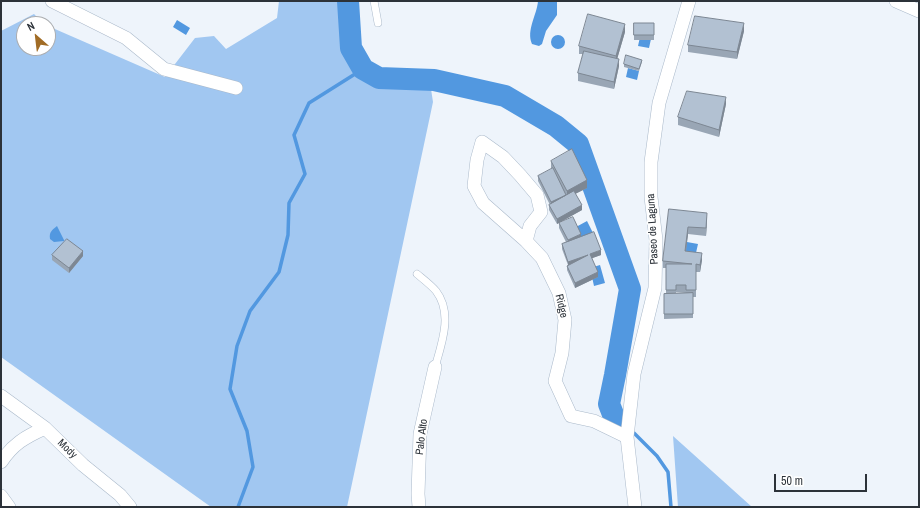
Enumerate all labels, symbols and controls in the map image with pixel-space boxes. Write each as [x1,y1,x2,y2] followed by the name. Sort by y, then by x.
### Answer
[16,16,56,56] north arrow
[25,19,37,34] text: N
[645,193,661,265] street label: Paseo de Laguna
[552,293,570,319] street label: Ridge
[413,418,431,456] street label: Palo Alto
[54,437,80,461] street label: Mody
[776,466,869,492] scale bar
[781,473,803,489] text: 50 m

